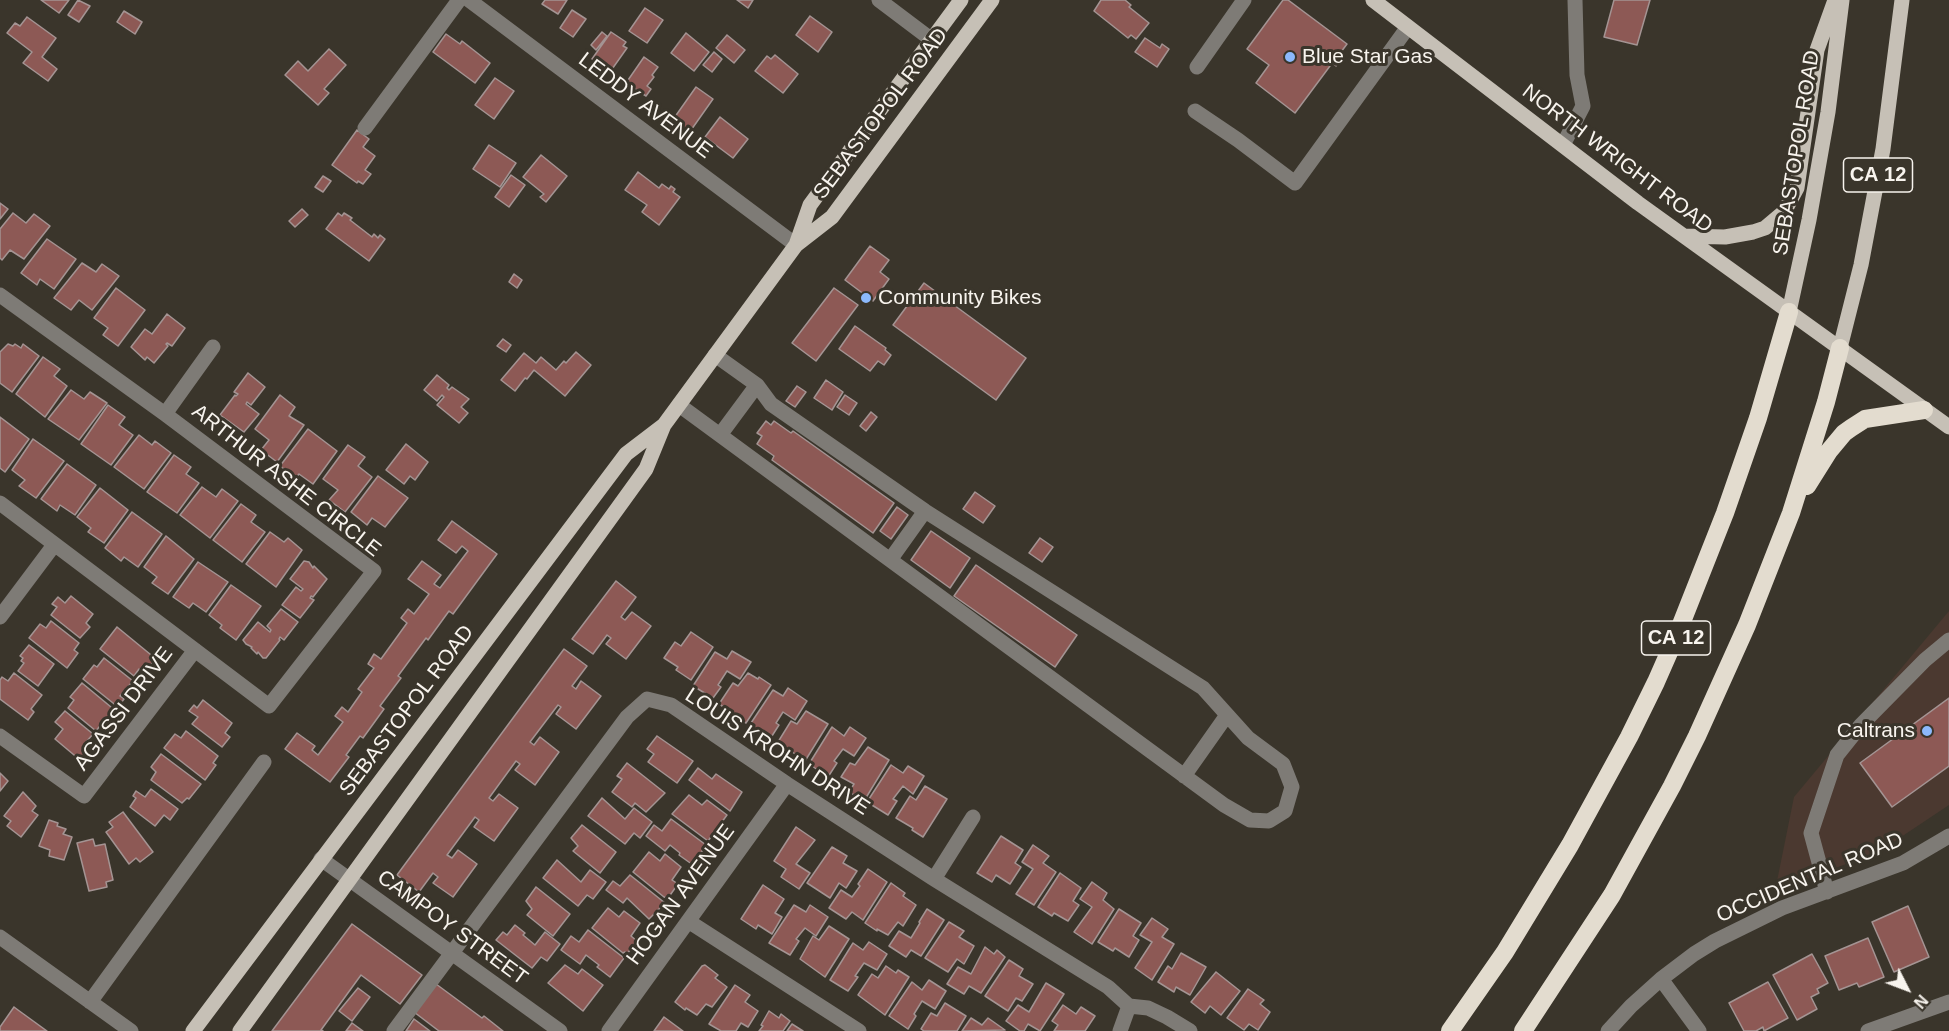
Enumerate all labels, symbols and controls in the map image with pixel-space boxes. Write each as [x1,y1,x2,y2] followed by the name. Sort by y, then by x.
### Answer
[809,24,953,204] street label: SEBASTOPOL ROAD
[1302,44,1433,70] place label: Blue Star Gas
[573,48,717,164] street label: LEDDY AVENUE
[1768,49,1826,257] street label: SEBASTOPOL ROAD
[1283,50,1297,64] marker: Blue Star Gas
[1517,79,1717,239] street label: NORTH WRIGHT ROAD
[1844,158,1912,192] road number: CA 12
[878,285,1041,311] place label: Community Bikes
[859,291,873,305] marker: Community Bikes
[186,399,386,563] street label: ARTHUR ASHE CIRCLE
[335,621,479,801] street label: SEBASTOPOL ROAD
[1642,621,1710,655] road number: CA 12
[69,642,179,776] street label: AGASSI DRIVE
[680,683,874,821] street label: LOUIS KROHN DRIVE
[1837,718,1915,744] place label: Caltrans
[1920,724,1934,738] marker: Caltrans
[622,820,740,970] street label: HOGAN AVENUE
[1713,827,1907,929] street label: OCCIDENTAL ROAD
[372,865,532,991] street label: CAMPOY STREET
[1877,959,1937,1019] north arrow
[1911,991,1931,1011] text: N

